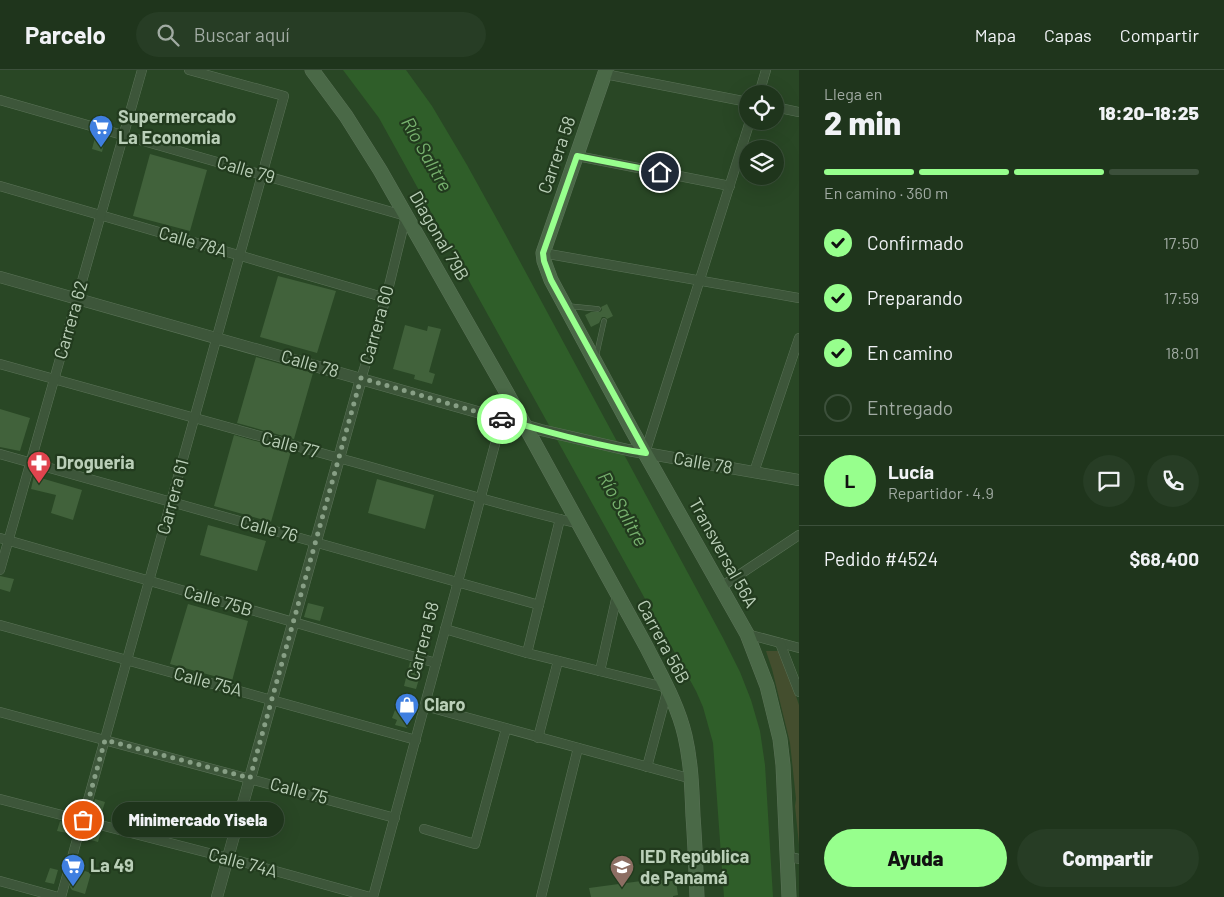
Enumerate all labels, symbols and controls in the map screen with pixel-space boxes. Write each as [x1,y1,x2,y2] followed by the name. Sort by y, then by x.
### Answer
[136,12,486,57] search box
[25,20,106,49] text: Parcelo
[154,21,182,49] icon: search
[194,23,289,46] text: Buscar aquí
[975,24,1016,46] text: Mapa
[1044,24,1092,46] text: Capas
[1120,24,1199,46] text: Compartir
[824,84,882,103] text: Llega en
[739,85,784,185] map controls
[739,85,784,130] button: locate
[1098,101,1199,124] text: 18:20–18:25
[824,103,901,141] text: 2 min
[118,105,236,148] place label: Supermercado La Economia
[397,113,458,195] water label: Río Salitre
[533,113,580,196] street label: Carrera 58
[88,114,114,148] supermarket icon: Supermercado La Economia
[739,140,784,185] button: layers
[215,150,278,188] street label: Calle 79
[639,151,681,193] pin
[646,158,674,186] icon: home
[824,183,948,202] text: En camino · 360 m
[405,187,474,284] street label: Diagonal 79B
[156,221,230,261] street label: Calle 78A
[824,229,852,257] icon: check
[867,231,964,254] text: Confirmado
[1163,233,1199,252] text: 17:50
[48,278,92,362] street label: Carrera 62
[354,283,398,367] street label: Carrera 60
[824,284,852,312] icon: check
[867,286,963,309] text: Preparando
[1164,288,1199,307] text: 17:59
[824,339,852,367] icon: check
[867,341,953,364] text: En camino
[1165,343,1199,362] text: 18:01
[279,344,342,382] street label: Calle 78
[477,394,527,444] courier
[867,396,953,419] text: Entregado
[488,405,516,433] icon: car
[259,426,322,462] street label: Calle 77
[672,446,734,478] street label: Calle 78
[26,450,52,484] pharmacy icon: Drogueria
[56,451,134,473] place label: Drogueria
[1083,455,1135,507] button: chat
[1147,455,1199,507] button: phone
[151,457,193,537] street label: Carrera 61
[888,460,934,483] text: Lucía
[594,467,653,550] water label: Río Salitre
[845,469,855,492] text: L
[888,483,994,502] text: Repartidor · 4.9
[685,494,763,611] street label: Transversal 56A
[238,510,301,546] street label: Calle 76
[824,547,938,570] text: Pedido #4524
[1129,547,1199,570] text: $68,400
[181,580,255,620] street label: Calle 75B
[633,596,695,687] street label: Carrera 56B
[401,599,443,682] street label: Carrera 58
[172,661,245,701] street label: Calle 75A
[394,692,420,726] shop icon: Claro
[424,693,466,715] place label: Claro
[268,772,331,808] street label: Calle 75
[62,799,104,841] pin
[113,802,286,838] callout: Minimercado Yisela
[69,806,97,834] icon: bag
[129,810,267,829] text: Minimercado Yisela
[824,829,1007,887] button: Ayuda
[1017,829,1199,887] button: Compartir
[206,842,280,882] street label: Calle 74A
[640,845,749,888] place label: IED República de Panamá
[60,853,86,887] supermarket icon: La 49
[90,854,134,876] place label: La 49
[609,854,635,888] school or university icon: IED República de Panamá

